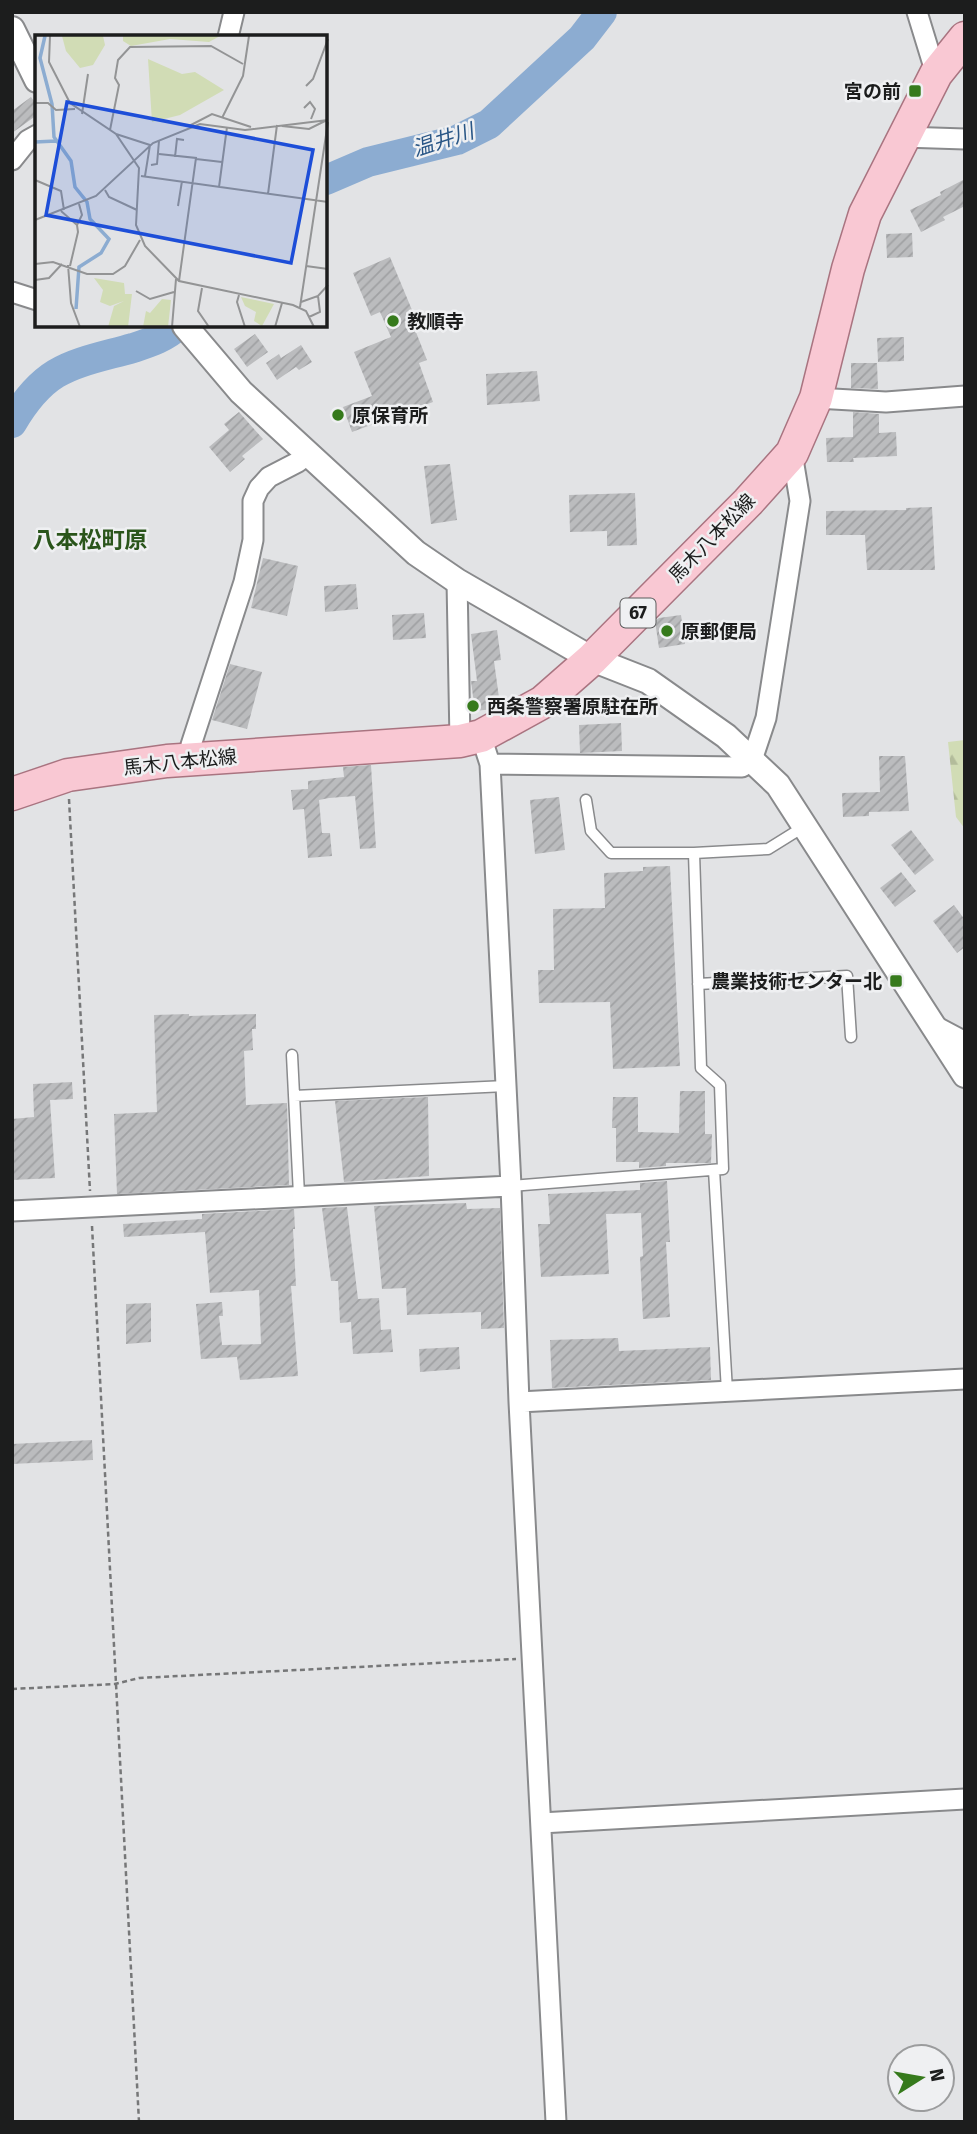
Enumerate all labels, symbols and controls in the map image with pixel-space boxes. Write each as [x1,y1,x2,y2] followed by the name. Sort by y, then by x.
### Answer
[35,35,327,327] inset map
[844,80,901,103] place label: 宮の前
[907,83,923,99] marker: 宮の前
[409,117,479,162] water label: 温井川
[407,310,464,333] place label: 教順寺
[385,313,401,329] marker: 教順寺
[352,404,428,427] place label: 原保育所
[330,407,346,423] marker: 原保育所
[664,489,760,587] street label: 馬木八本松線
[33,526,148,554] district label: 八本松町原
[620,598,656,628] road number: 67
[681,620,757,643] place label: 原郵便局
[659,623,675,639] marker: 原郵便局
[487,695,658,718] place label: 西条警察署原駐在所
[465,698,481,714] marker: 西条警察署原駐在所
[122,745,238,779] street label: 馬木八本松線
[711,970,882,993] place label: 農業技術センター北
[888,973,904,989] marker: 農業技術センター北
[886,2043,956,2113] north arrow
[925,2066,950,2083] text: N

